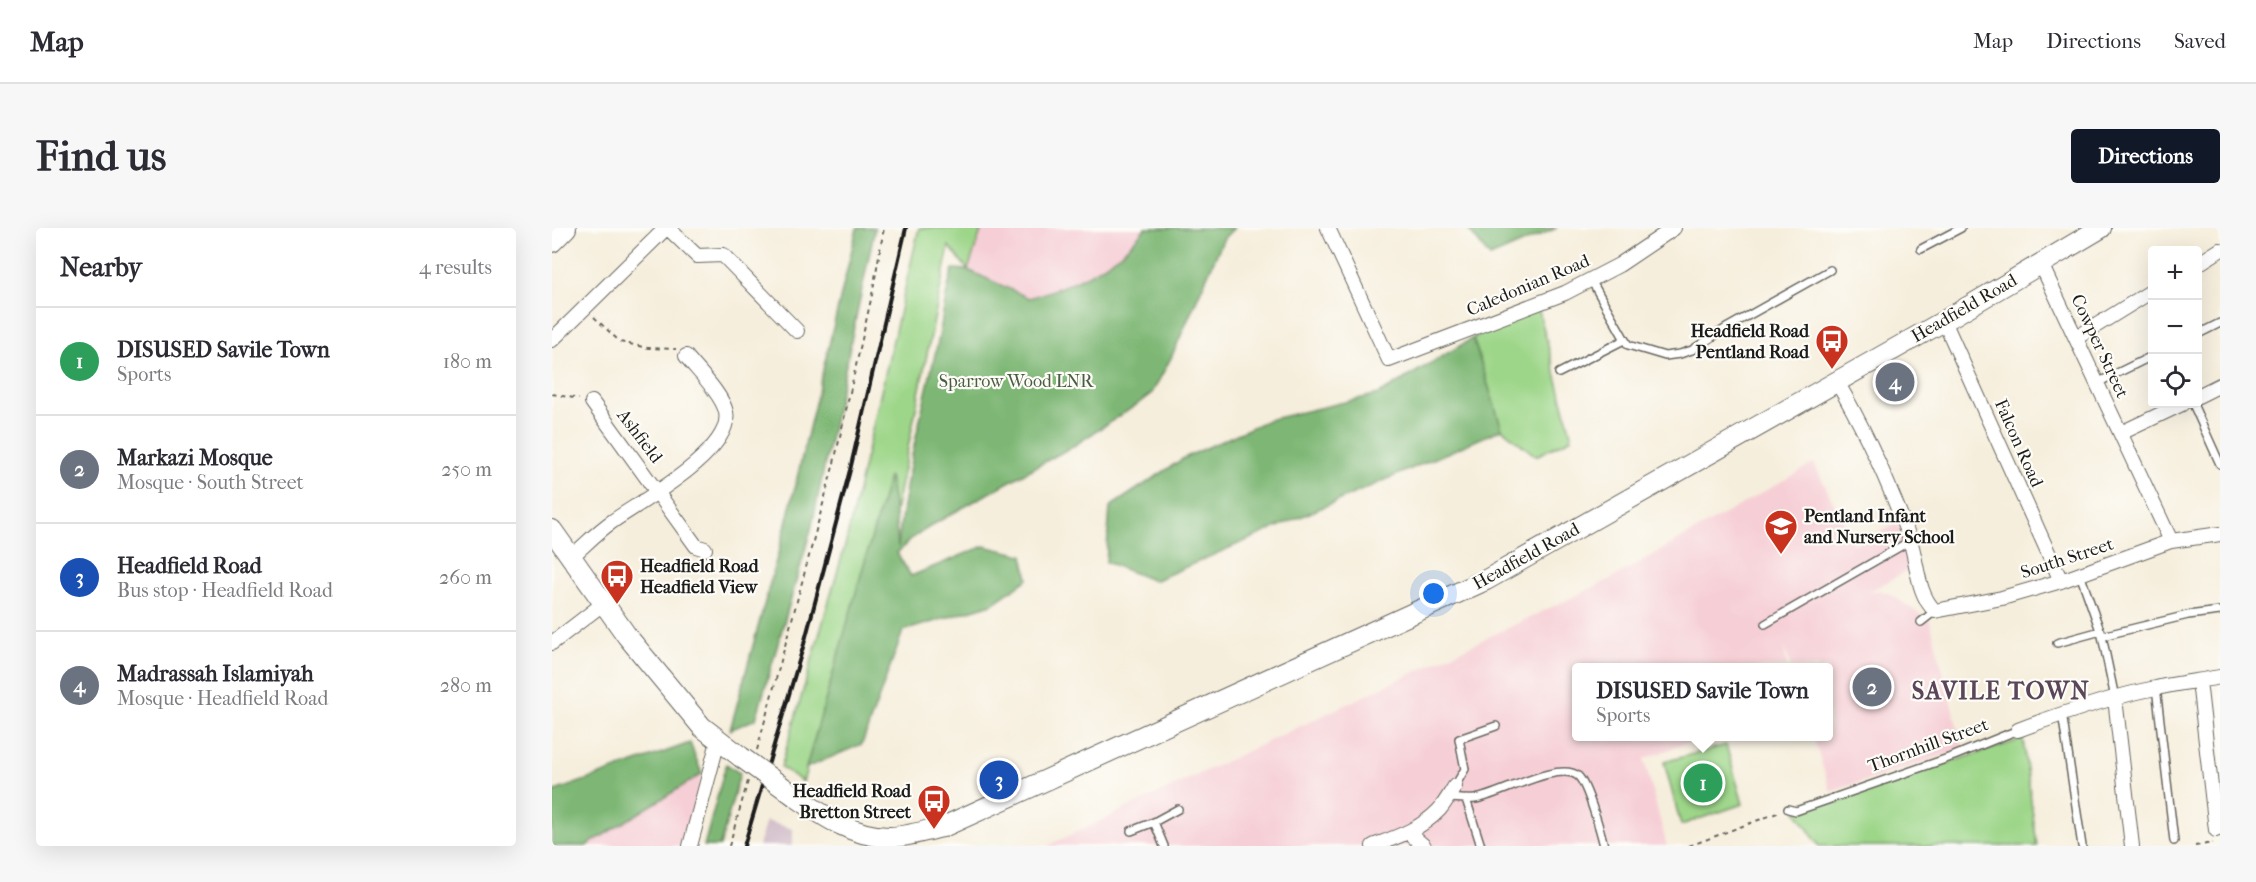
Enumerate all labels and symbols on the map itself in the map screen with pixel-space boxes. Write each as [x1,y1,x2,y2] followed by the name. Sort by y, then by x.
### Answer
[1464,250,1593,321] street label: Caledonian Road
[1908,270,2021,347] street label: Headfield Road
[2066,291,2133,402] street label: Cowper Street
[1691,321,1810,363] place label: Headfield Road Pentland Road
[1814,323,1850,370] bus stop icon: Headfield Road Pentland Road
[1876,360,1914,404] pin: 4
[939,371,1094,392] park label: Sparrow Wood LNR
[1990,396,2047,491] street label: Falcon Road
[612,404,667,467] street label: Ashfield
[1804,506,1955,548] place label: Pentland Infant and Nursery School
[1763,508,1799,555] school or university icon: Pentland Infant and Nursery School
[1469,518,1583,594] street label: Headfield Road
[2018,533,2117,583] street label: South Street
[640,556,760,598] place label: Headfield Road Headfield View
[599,558,635,605] bus stop icon: Headfield Road Headfield View
[1419,579,1448,608] your location
[1852,664,1892,710] pin: 2
[1912,677,2090,705] district label: SAVILE TOWN
[1865,714,1992,777] street label: Thornhill Street
[980,758,1018,802] pin: 3
[1684,760,1722,806] pin: 1
[793,781,912,823] place label: Headfield Road Bretton Street
[916,783,952,830] bus stop icon: Headfield Road Bretton Street

